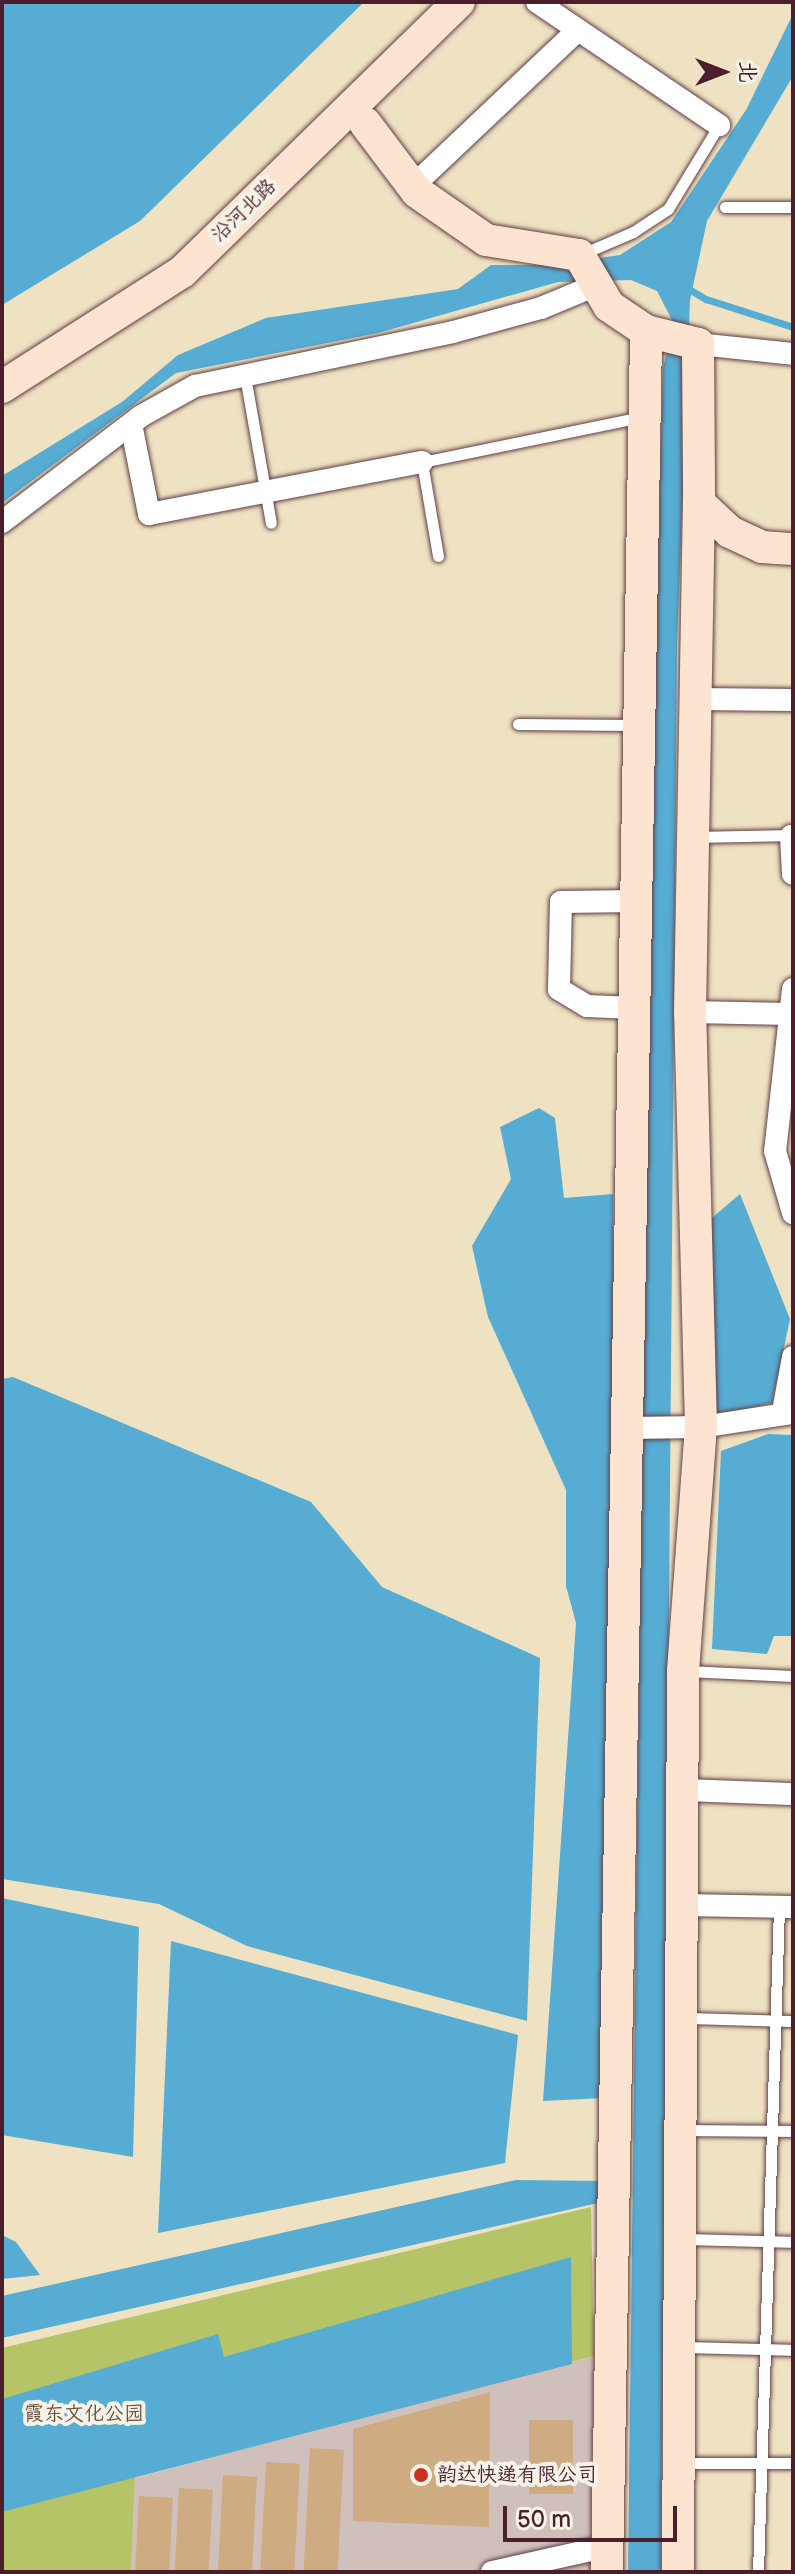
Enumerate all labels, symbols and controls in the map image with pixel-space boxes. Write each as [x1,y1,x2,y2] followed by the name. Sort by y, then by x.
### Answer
[683,32,763,112] north arrow
[734,61,761,83] text: 北
[207,175,281,247] street label: 沿河北路
[24,2402,144,2426] park label: 霞东文化公园
[437,2463,597,2487] place label: 韵达快递有限公司
[412,2466,430,2484] marker: 韵达快递有限公司
[507,2490,681,2540] scale bar
[517,2505,571,2534] text: 50 m

